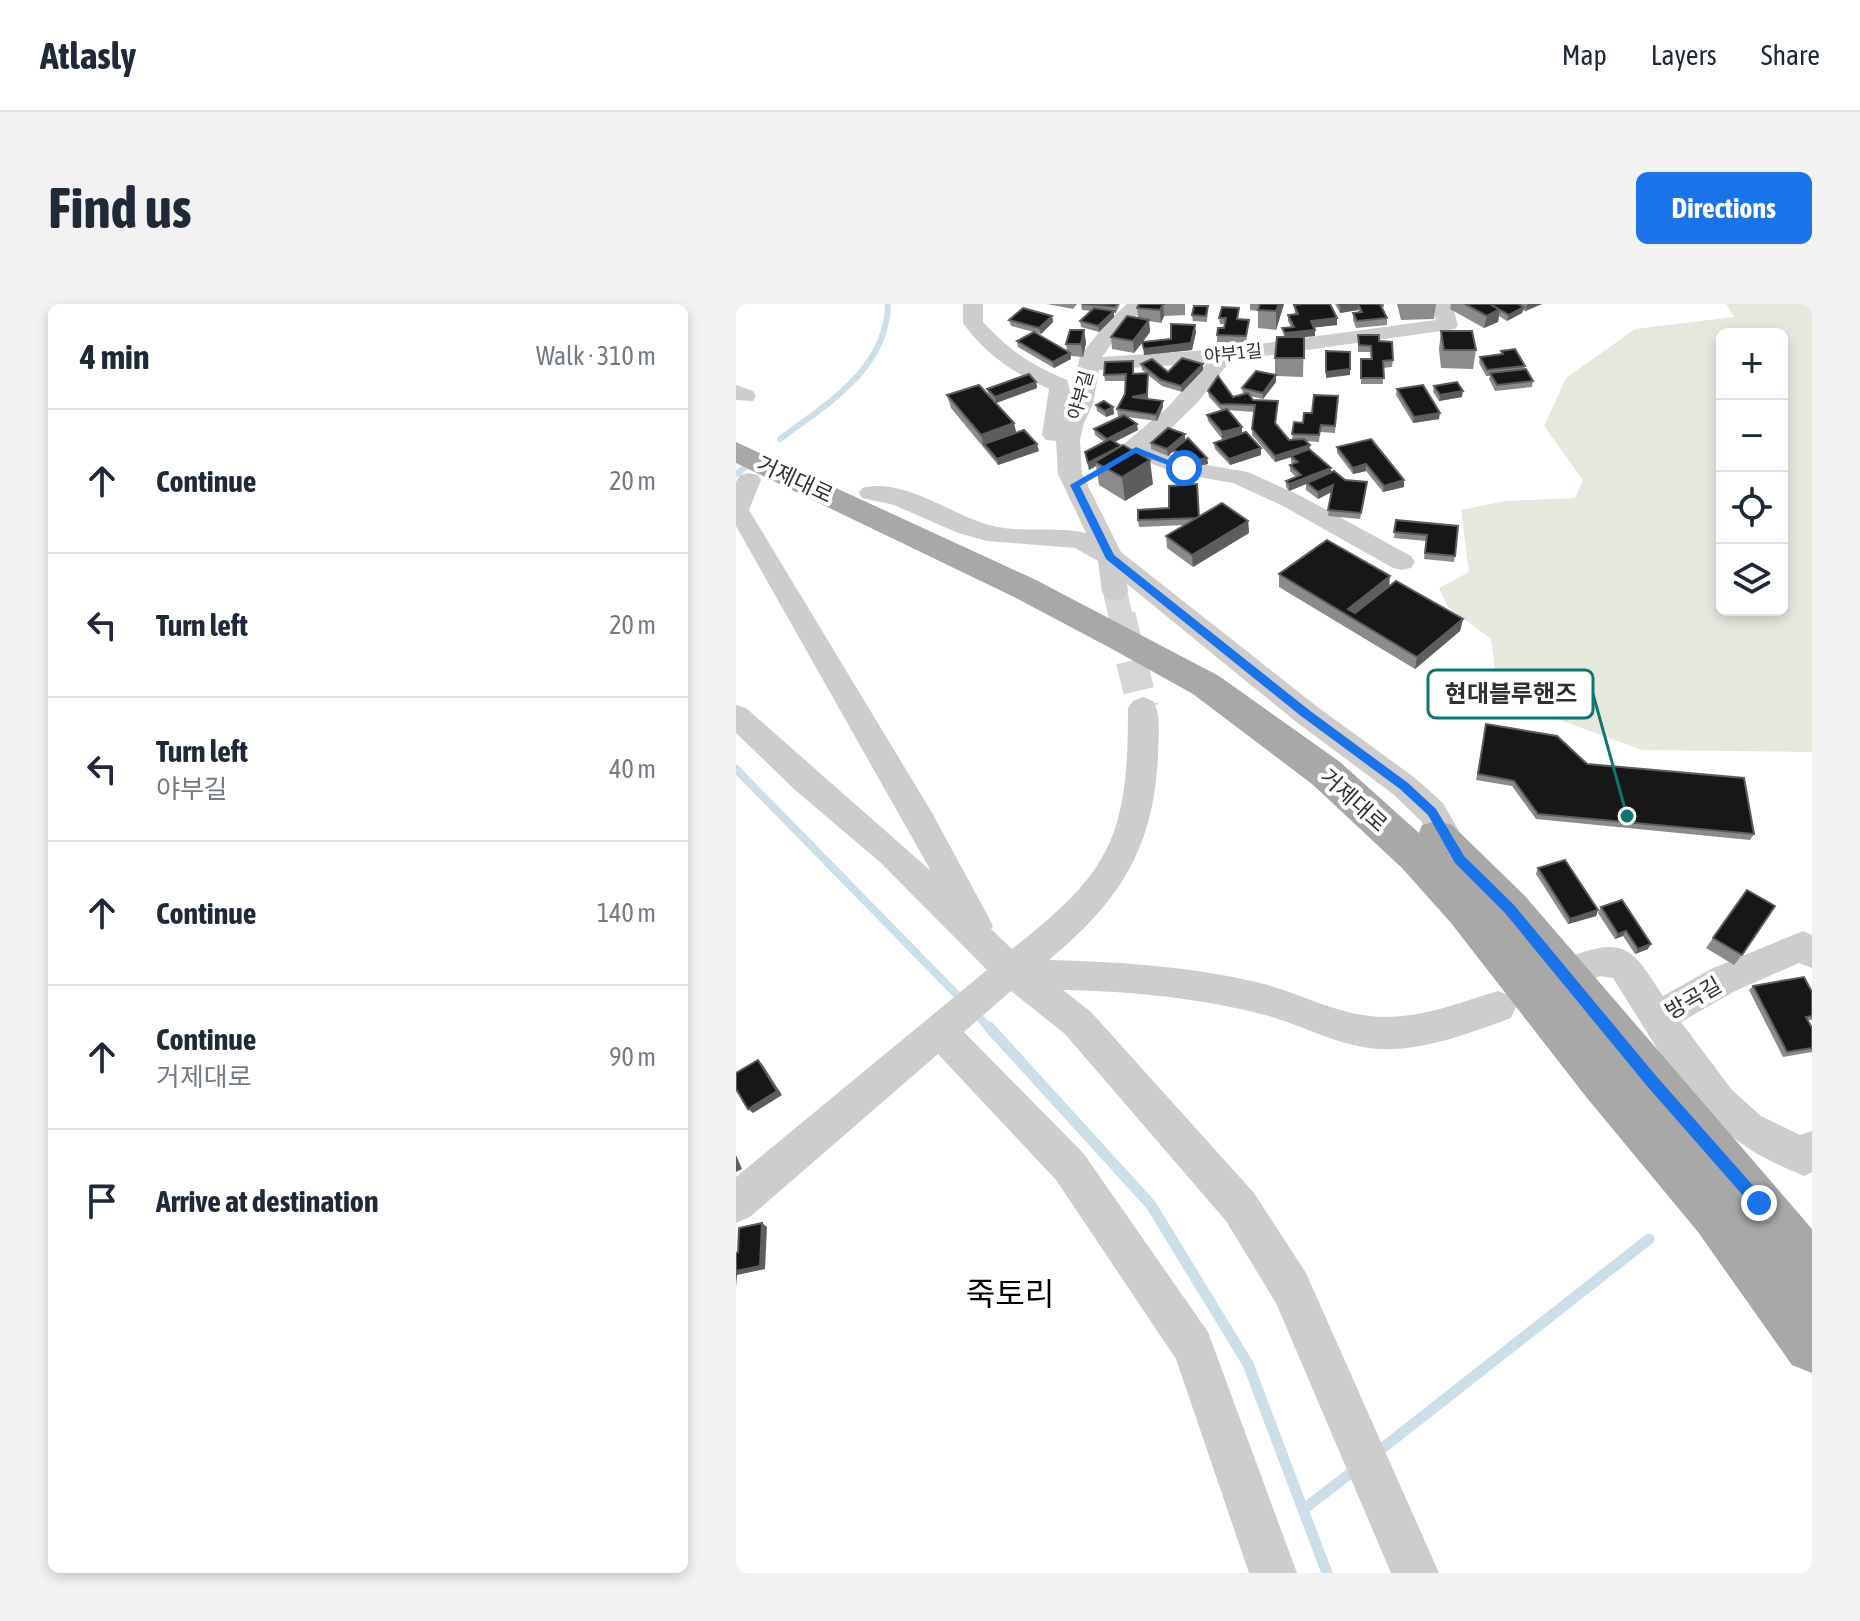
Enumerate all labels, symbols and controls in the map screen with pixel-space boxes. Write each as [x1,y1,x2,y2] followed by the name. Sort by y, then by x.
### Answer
[40,34,136,77] text: Atlasly
[1562,39,1607,71] text: Map
[1651,39,1717,71] text: Layers
[1761,39,1820,71] text: Share
[1636,172,1812,244] button: Directions
[48,176,192,240] text: Find us
[1716,328,1788,616] map controls
[1716,328,1788,400] button: +
[80,337,149,376] text: 4 min
[1203,340,1263,366] street label: 야부1길
[536,341,656,371] text: Walk · 310 m
[1063,368,1097,422] street label: 야부길
[1716,400,1788,472] button: −
[753,450,837,508] street label: 거제대로
[1166,450,1202,486] route start
[80,459,124,503] icon: ahead
[156,464,256,498] text: Continue
[609,466,656,496] text: 20 m
[1716,472,1788,544] button: locate
[1716,544,1788,616] button: layers
[80,603,124,647] icon: left
[156,608,248,642] text: Turn left
[609,610,656,640] text: 20 m
[1428,670,1593,718] callout: 현대블루핸즈
[1445,680,1577,707] text: 현대블루핸즈
[156,734,248,768] text: Turn left
[80,747,124,791] icon: left
[609,754,656,784] text: 40 m
[1315,763,1393,837] street label: 거제대로
[156,774,228,804] text: 야부길
[80,891,124,935] icon: ahead
[156,896,256,930] text: Continue
[597,898,656,928] text: 140 m
[1660,972,1726,1024] street label: 방곡길
[156,1022,256,1056] text: Continue
[80,1035,124,1079] icon: ahead
[609,1042,656,1072] text: 90 m
[156,1062,252,1092] text: 거제대로
[80,1179,124,1223] icon: arrive
[156,1184,378,1218] text: Arrive at destination
[1741,1185,1777,1221] route end
[966,1275,1054,1312] district label: 죽토리

